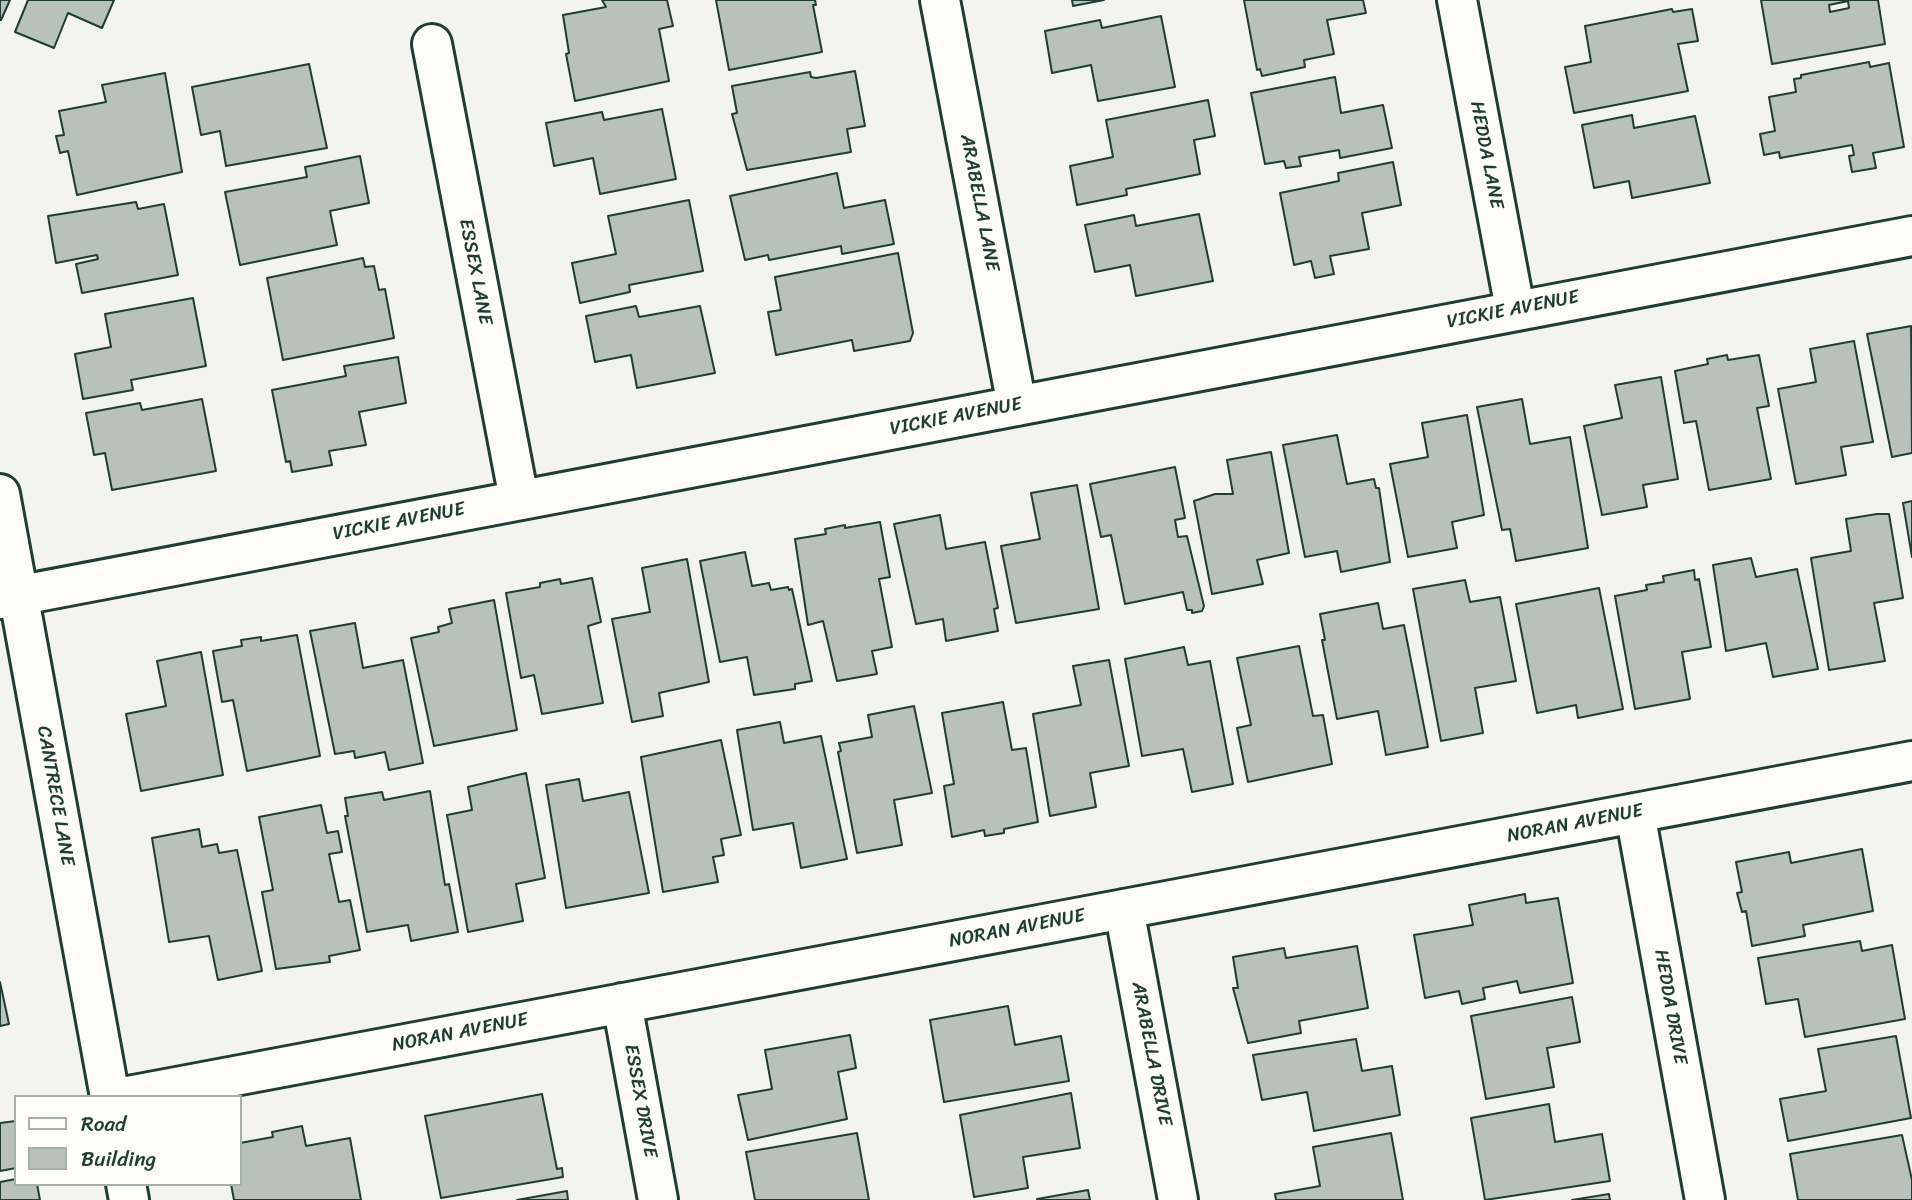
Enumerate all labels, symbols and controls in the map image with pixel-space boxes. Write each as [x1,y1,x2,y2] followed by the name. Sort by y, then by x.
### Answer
[1464,99,1508,211] street label: HEDDA LANE
[955,133,1003,273] street label: ARABELLA LANE
[454,217,496,327] street label: ESSEX LANE
[1445,286,1581,334] street label: VICKIE AVENUE
[888,393,1024,441] street label: VICKIE AVENUE
[331,498,467,546] street label: VICKIE AVENUE
[31,724,79,868] street label: CANTRECE LANE
[1505,800,1645,848] street label: NORAN AVENUE
[947,905,1087,953] street label: NORAN AVENUE
[1649,948,1691,1066] street label: HEDDA DRIVE
[1126,980,1176,1128] street label: ARABELLA DRIVE
[390,1009,530,1057] street label: NORAN AVENUE
[619,1043,661,1159] street label: ESSEX DRIVE
[14,1095,242,1186] legend
[81,1105,126,1143] text: Road
[81,1140,156,1178] text: Building

